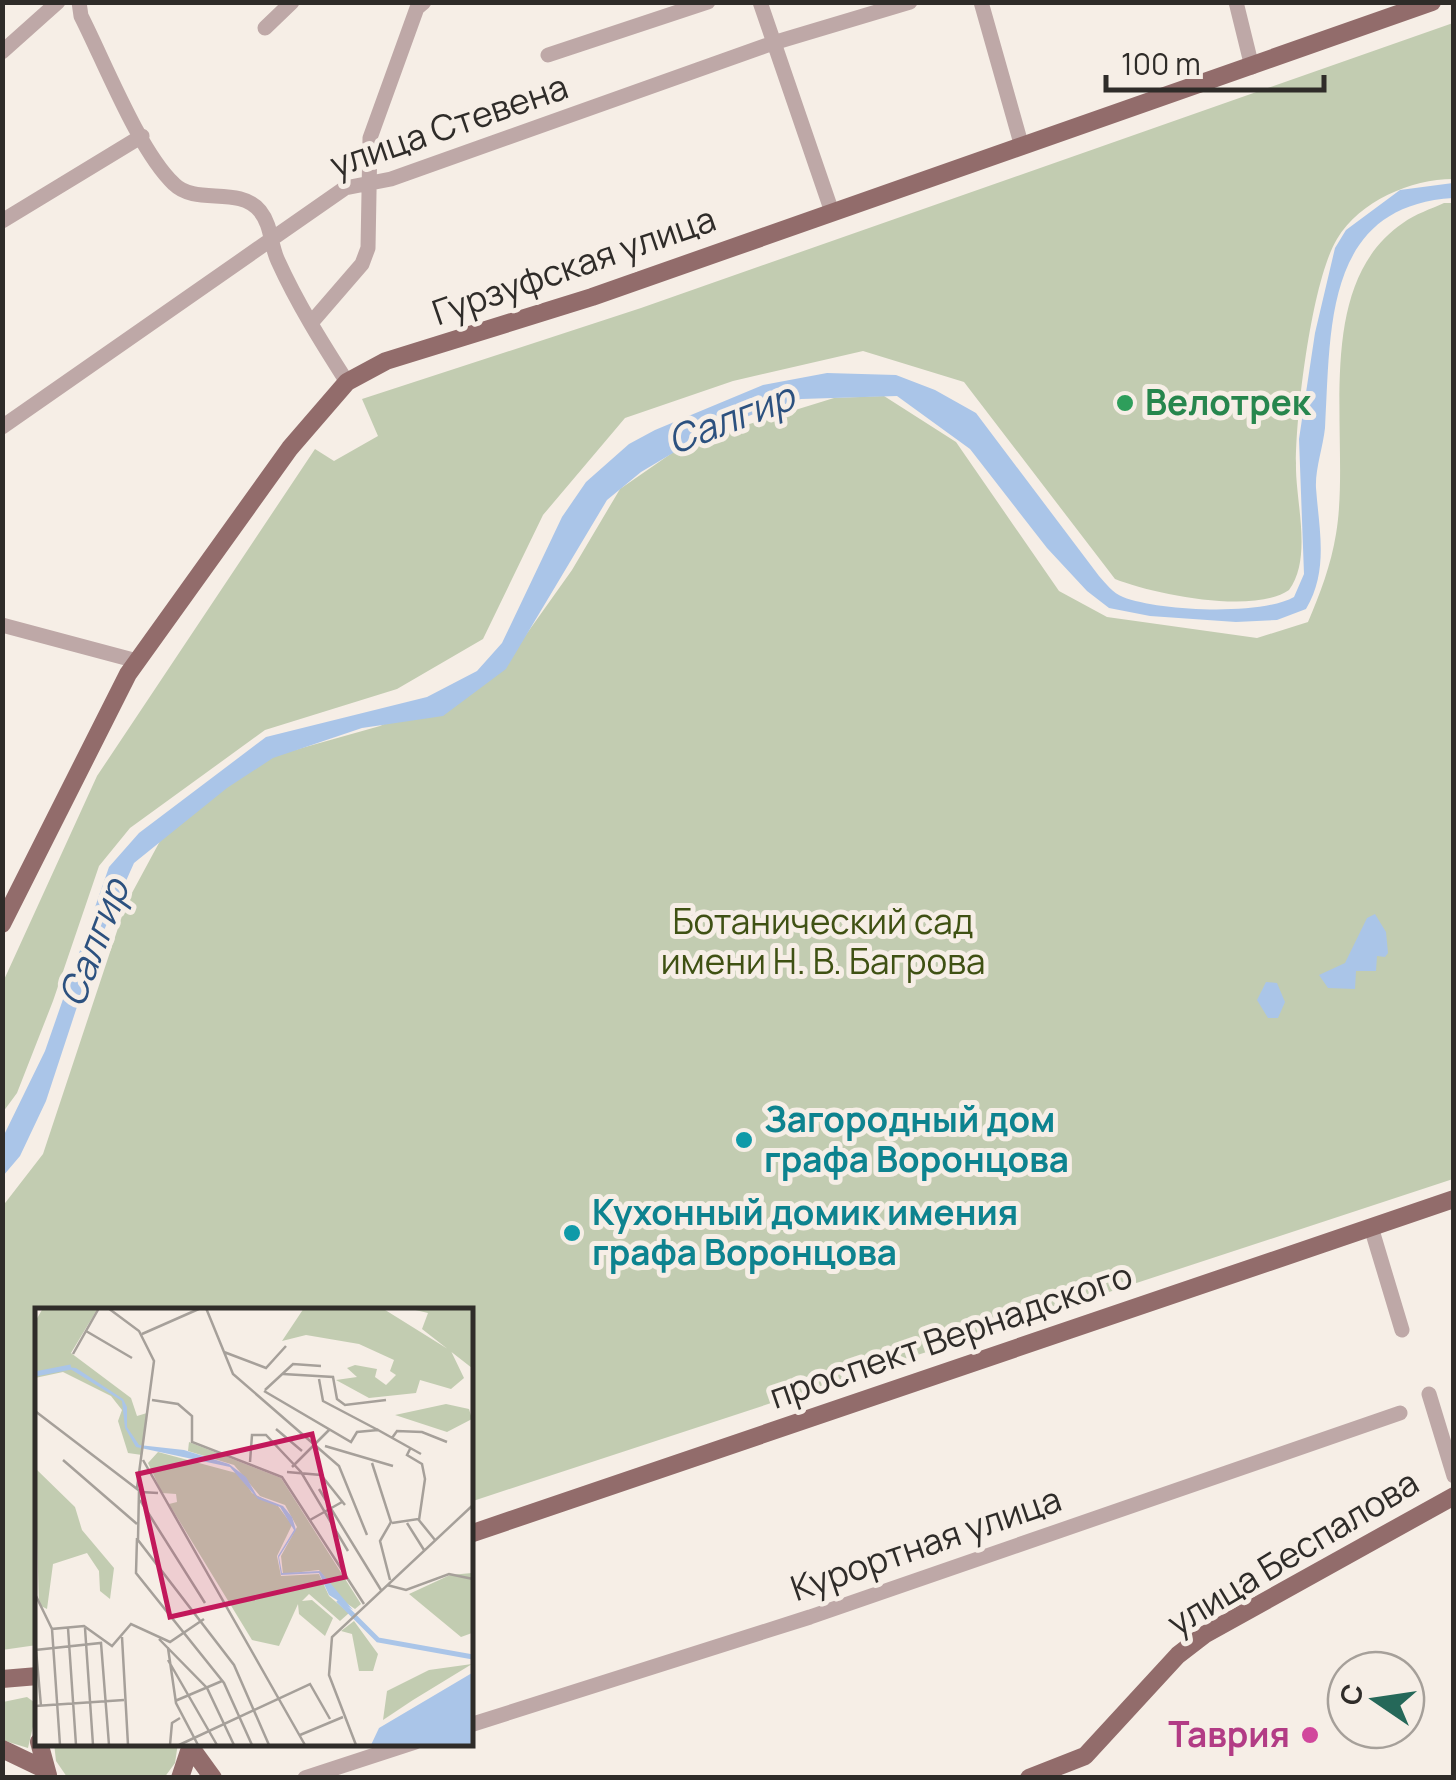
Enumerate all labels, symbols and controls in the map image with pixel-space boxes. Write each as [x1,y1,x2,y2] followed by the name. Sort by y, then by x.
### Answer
[1106,30,1324,92] scale bar
[1121,43,1201,84] text: 100 m
[323,62,574,188] street label: улица Стевена
[426,194,722,336] street label: Гурзуфская улица
[659,368,804,465] water label: Салгир
[1145,378,1312,426] place label: Велотрек
[1114,392,1136,414] marker: Велотрек
[44,869,141,1013] water label: Салгир
[661,897,985,985] park label: Ботанический сад имени Н. В. Багрова
[764,1095,1069,1183] place label: Загородный дом графа Воронцова
[733,1129,755,1151] marker: Загородный дом графа Воронцова
[592,1188,1018,1276] place label: Кухонный домик имения графа Воронцова
[561,1222,583,1244] marker: Кухонный домик имения графа Воронцова
[763,1250,1138,1420] street label: проспект Вернадского
[35,1308,472,1745] inset map
[1158,1458,1427,1646] street label: улица Беспалова
[784,1474,1067,1612] street label: Курортная улица
[1326,1650,1426,1750] north arrow
[1330,1680,1372,1709] text: С
[1168,1710,1290,1758] place label: Таврия
[1299,1724,1321,1746] marker: Таврия

